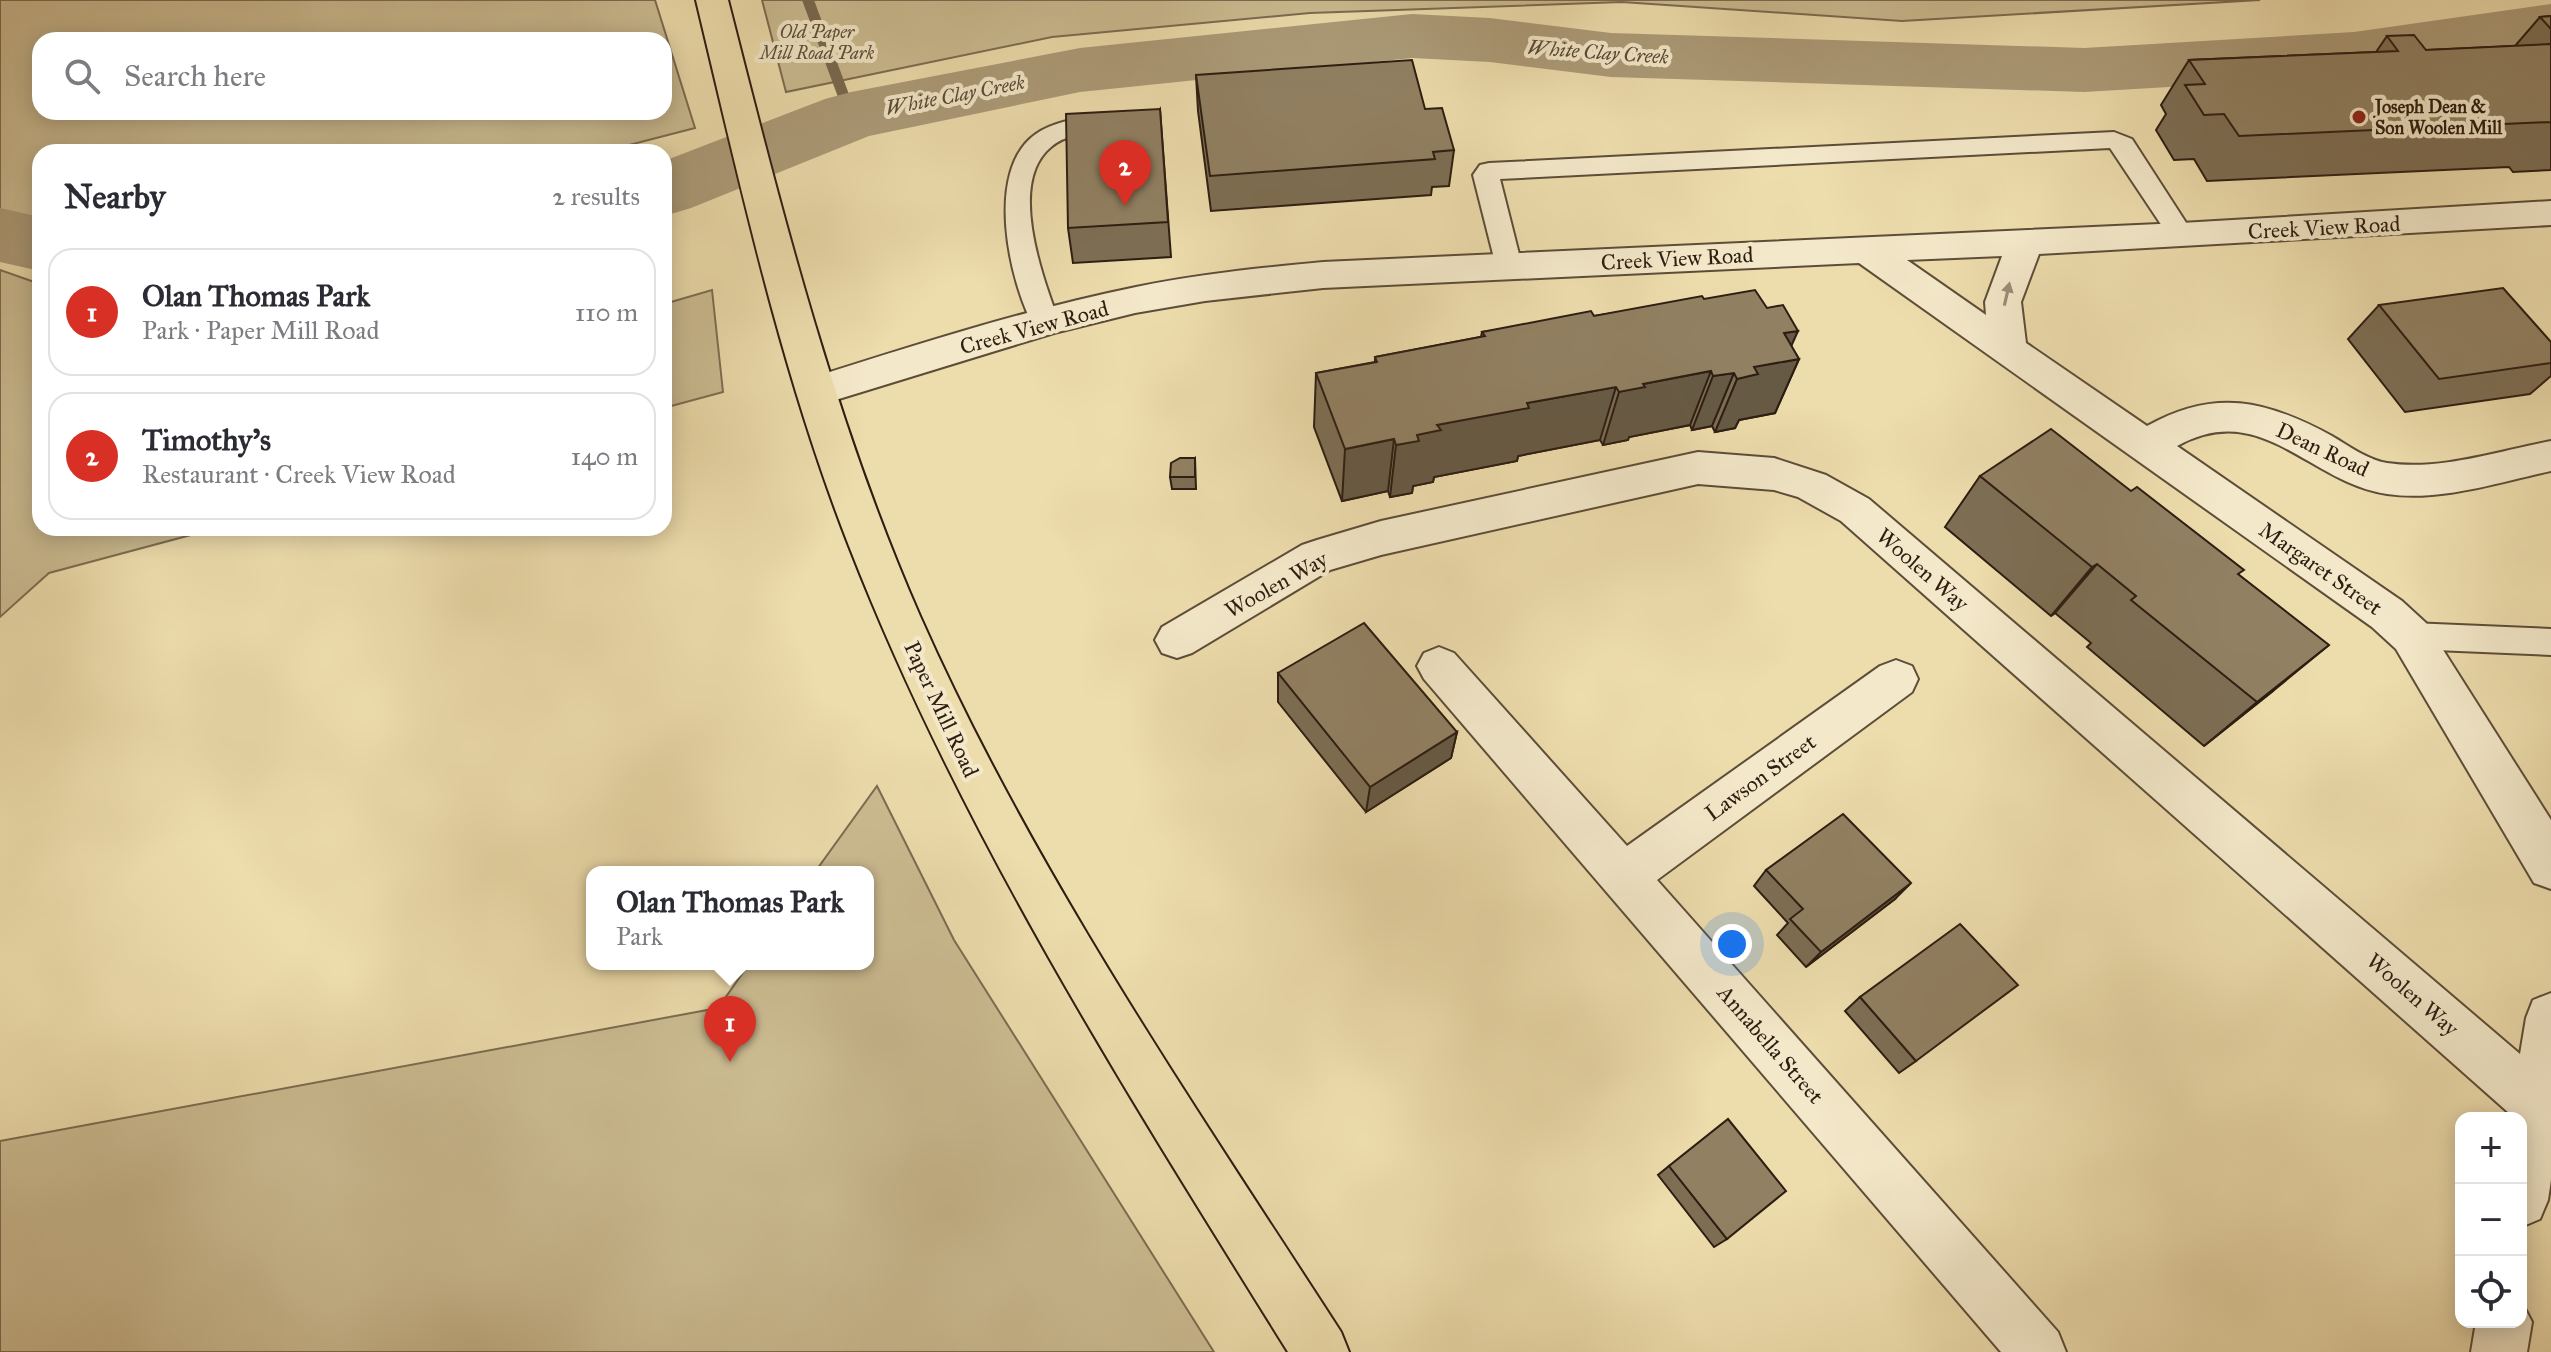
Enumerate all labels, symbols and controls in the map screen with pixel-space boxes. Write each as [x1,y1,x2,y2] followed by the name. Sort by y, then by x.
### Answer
[758,21,874,64] park label: Old Paper Mill Road Park
[32,32,672,120] search box
[1527,35,1669,69] water label: White Clay Creek
[60,54,104,98] icon: search
[124,58,266,94] text: Search here
[883,70,1027,120] water label: White Clay Creek
[2373,96,2503,139] place label: Joseph Dean & Son Woolen Mill
[2350,108,2368,126] marker: Joseph Dean & Son Woolen Mill
[1099,140,1151,206] pin: 2
[64,176,166,217] text: Nearby
[552,180,640,212] text: 2 results
[2247,210,2401,245] street label: Creek View Road
[1600,241,1754,276] street label: Creek View Road
[142,278,370,314] text: Olan Thomas Park
[2001,282,2014,307] one-way arrow
[957,295,1111,360] street label: Creek View Road
[87,296,97,328] text: 1
[575,296,638,328] text: 110 m
[142,314,379,346] text: Park · Paper Mill Road
[2272,416,2374,483] street label: Dean Road
[142,422,271,458] text: Timothy's
[86,440,98,472] text: 2
[571,440,638,472] text: 140 m
[142,458,456,490] text: Restaurant · Creek View Road
[2254,516,2388,621] street label: Margaret Street
[1871,522,1975,617] street label: Woolen Way
[1220,545,1333,624] street label: Woolen Way
[898,637,985,781] street label: Paper Mill Road
[1700,728,1821,827] street label: Lawson Street
[586,866,874,970] popup
[616,884,844,920] text: Olan Thomas Park
[616,920,663,952] text: Park
[1712,924,1752,964] your location
[2361,947,2465,1042] street label: Woolen Way
[1711,979,1830,1109] street label: Annabella Street
[704,996,756,1062] pin: 1
[2455,1112,2527,1328] map controls
[2455,1112,2527,1184] button: +
[2455,1184,2527,1256] button: −
[2455,1256,2527,1328] button: locate

